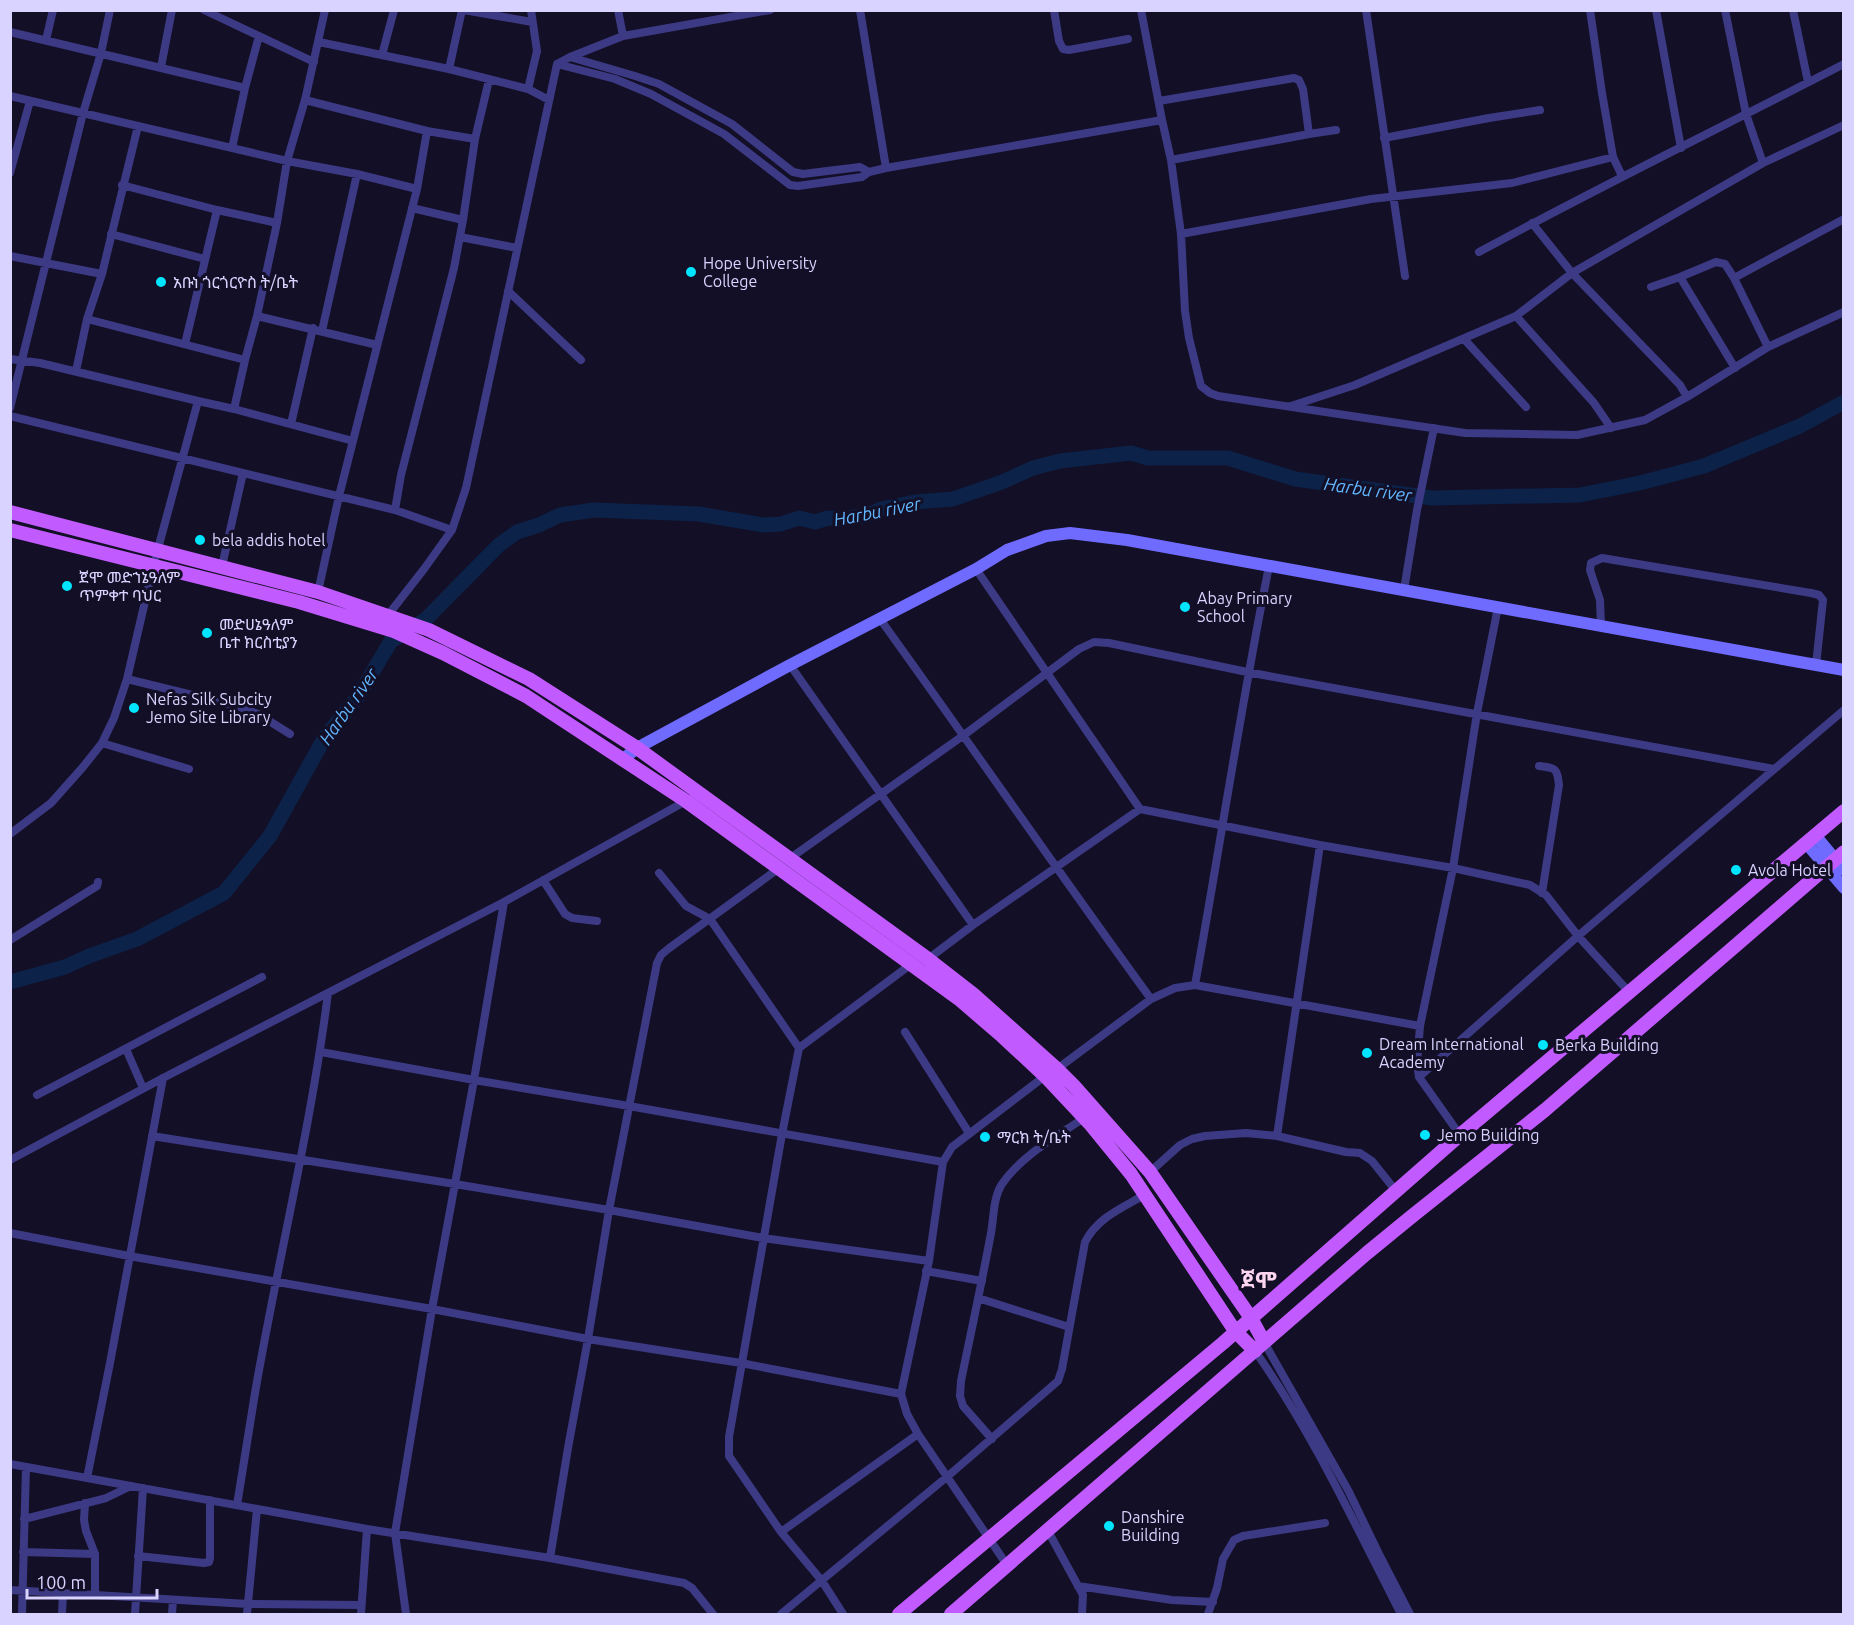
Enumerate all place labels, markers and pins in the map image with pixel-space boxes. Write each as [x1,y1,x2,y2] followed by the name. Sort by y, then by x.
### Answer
[703,254,817,290] place label: Hope University College
[684,265,698,279] marker: Hope University College
[173,273,298,291] place label: አቡነ ጎርጎርዮስ ት/ቤት
[154,275,168,289] marker: አቡነ ጎርጎርዮስ ት/ቤት
[212,531,326,549] place label: bela addis hotel
[193,533,207,547] marker: bela addis hotel
[79,568,180,604] place label: ጀሞ መድኀኔዓለም ጥምቀተ ባህር
[60,579,74,593] marker: ጀሞ መድኀኔዓለም ጥምቀተ ባህር
[1197,589,1292,625] place label: Abay Primary School
[1178,600,1192,614] marker: Abay Primary School
[219,615,298,651] place label: መድሀኔዓለም ቤተ ክርስቲያን
[200,626,214,640] marker: መድሀኔዓለም ቤተ ክርስቲያን
[146,690,272,726] place label: Nefas Silk Subcity Jemo Site Library
[127,701,141,715] marker: Nefas Silk Subcity Jemo Site Library
[1748,861,1831,879] place label: Avola Hotel
[1729,863,1743,877] marker: Avola Hotel
[1379,1035,1524,1071] place label: Dream International Academy
[1555,1036,1659,1054] place label: Berka Building
[1536,1038,1550,1052] marker: Berka Building
[1360,1046,1374,1060] marker: Dream International Academy
[1437,1126,1540,1144] place label: Jemo Building
[997,1128,1071,1146] place label: ማርክ ት/ቤት
[1418,1128,1432,1142] marker: Jemo Building
[978,1130,992,1144] marker: ማርክ ት/ቤት
[1121,1508,1185,1544] place label: Danshire Building
[1102,1519,1116,1533] marker: Danshire Building

